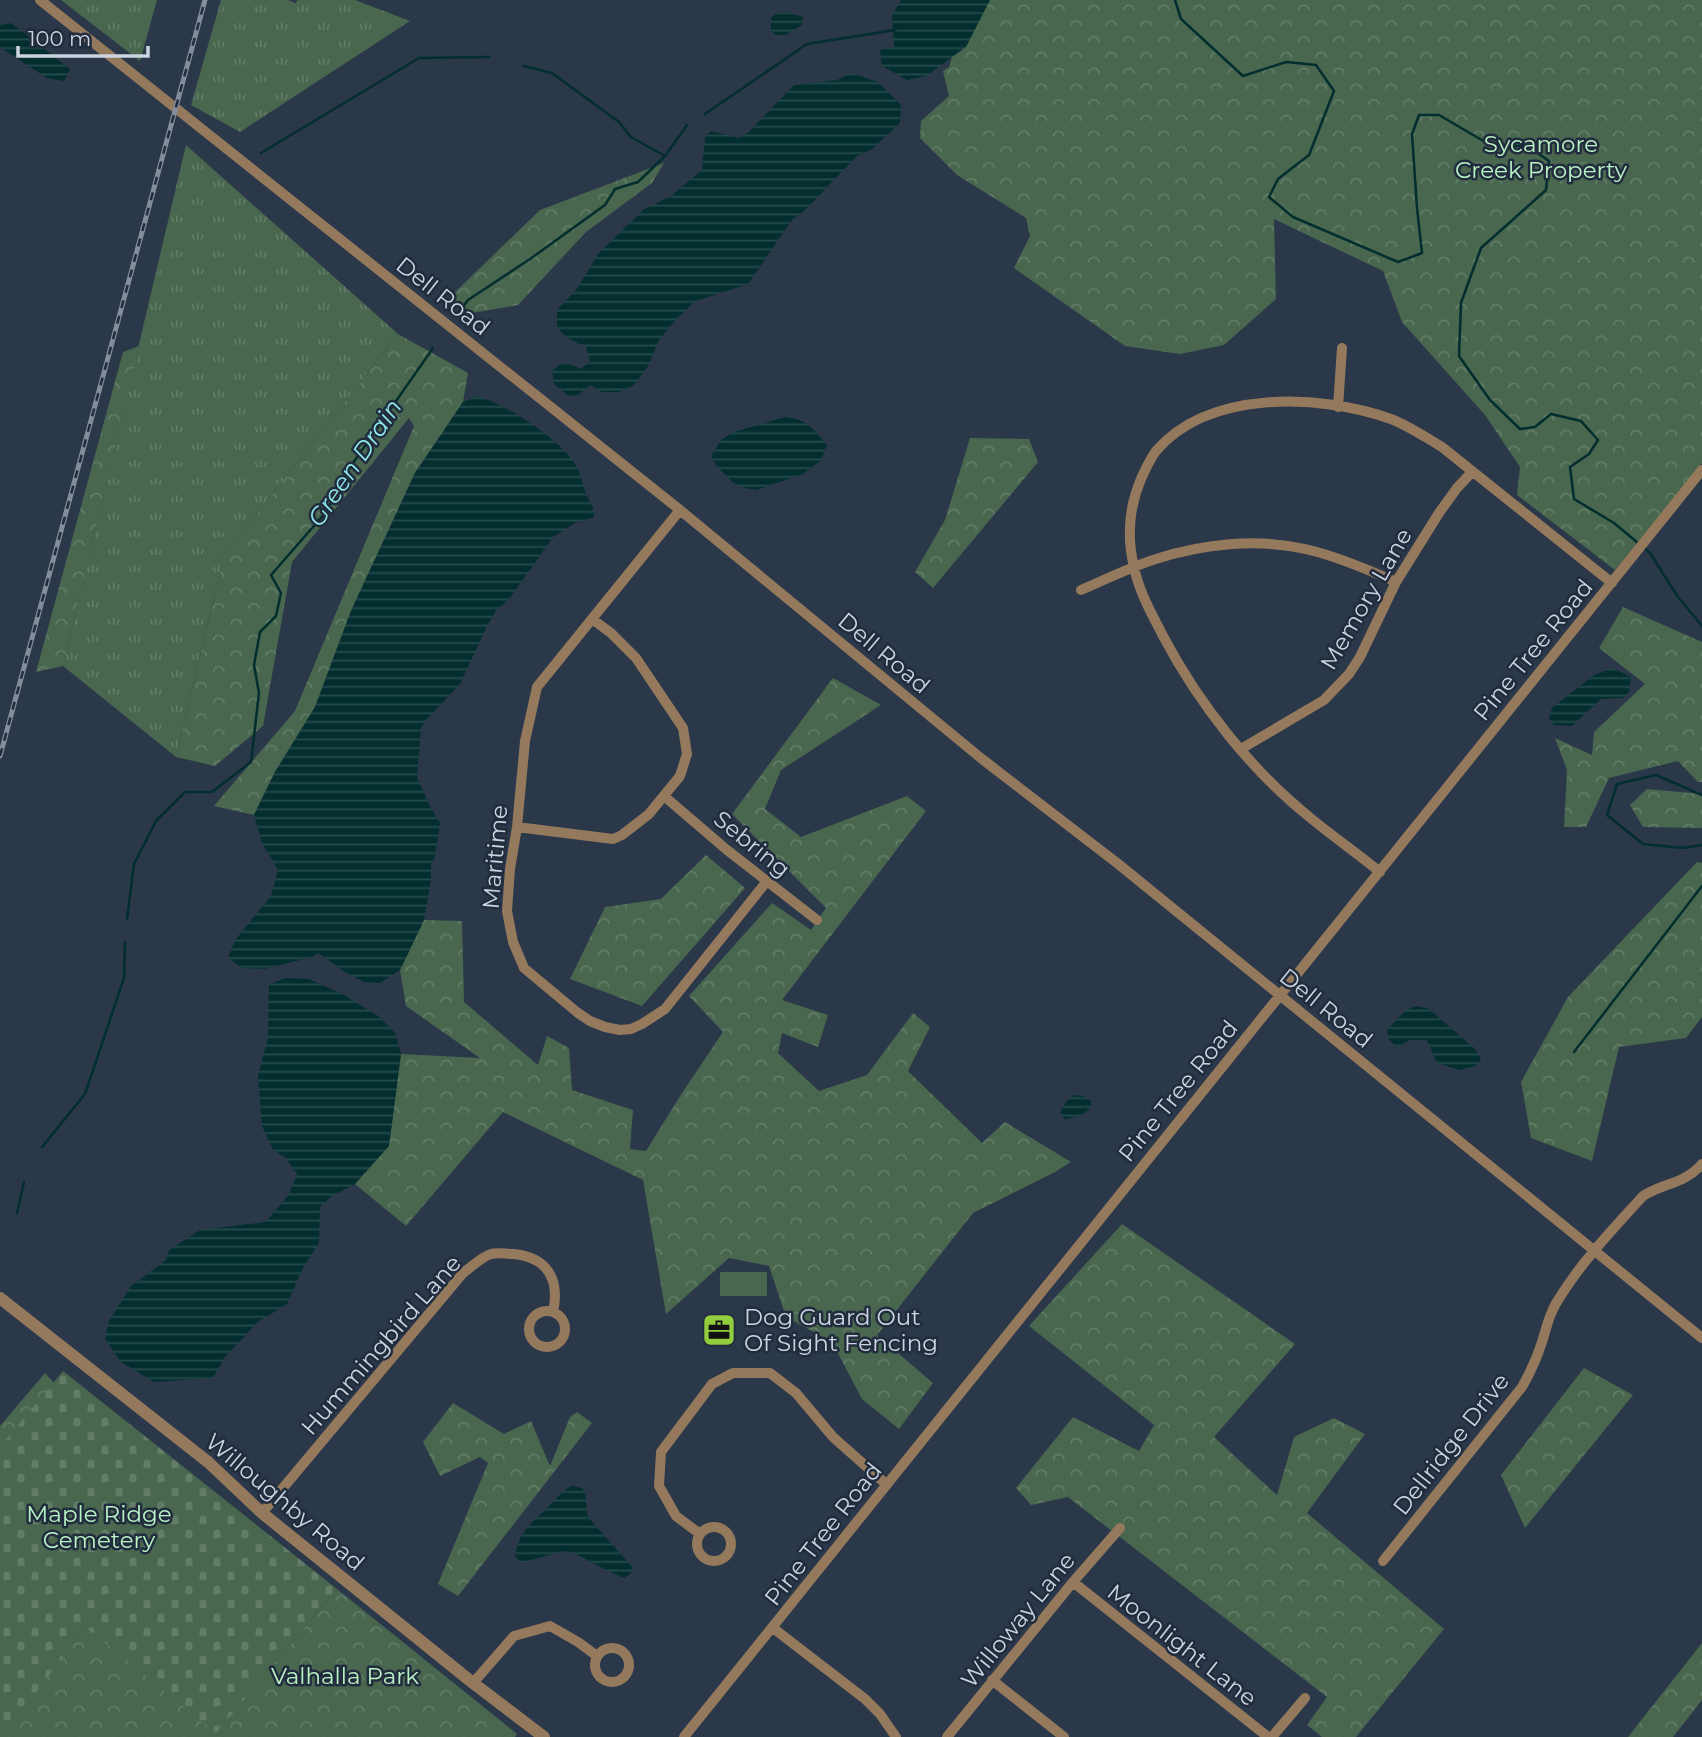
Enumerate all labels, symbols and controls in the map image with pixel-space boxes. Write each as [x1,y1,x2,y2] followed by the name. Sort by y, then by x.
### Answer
[18,14,147,58] scale bar
[28,26,91,51] text: 100 m
[1455,130,1628,184] park label: Sycamore Creek Property
[390,251,496,341] street label: Dell Road
[301,393,408,532] water label: Green Drain
[1314,523,1418,675] street label: Memory Lane
[1467,574,1599,726] street label: Pine Tree Road
[832,606,936,700] street label: Dell Road
[477,804,513,910] street label: Maritime
[708,805,796,883] street label: Sebring
[1274,962,1378,1054] street label: Dell Road
[1112,1015,1244,1167] street label: Pine Tree Road
[295,1249,467,1441] street label: Hummingbird Lane
[744,1303,938,1357] place label: Dog Guard Out Of Sight Fencing
[700,1311,738,1349] office icon: Dog Guard Out Of Sight Fencing
[1387,1368,1515,1520] street label: Dellridge Drive
[200,1427,370,1577] street label: Willoughby Road
[758,1457,888,1611] street label: Pine Tree Road
[26,1500,172,1554] park label: Maple Ridge Cemetery
[955,1547,1081,1693] street label: Willoway Lane
[1102,1578,1262,1712] street label: Moonlight Lane
[271,1662,419,1690] park label: Valhalla Park

